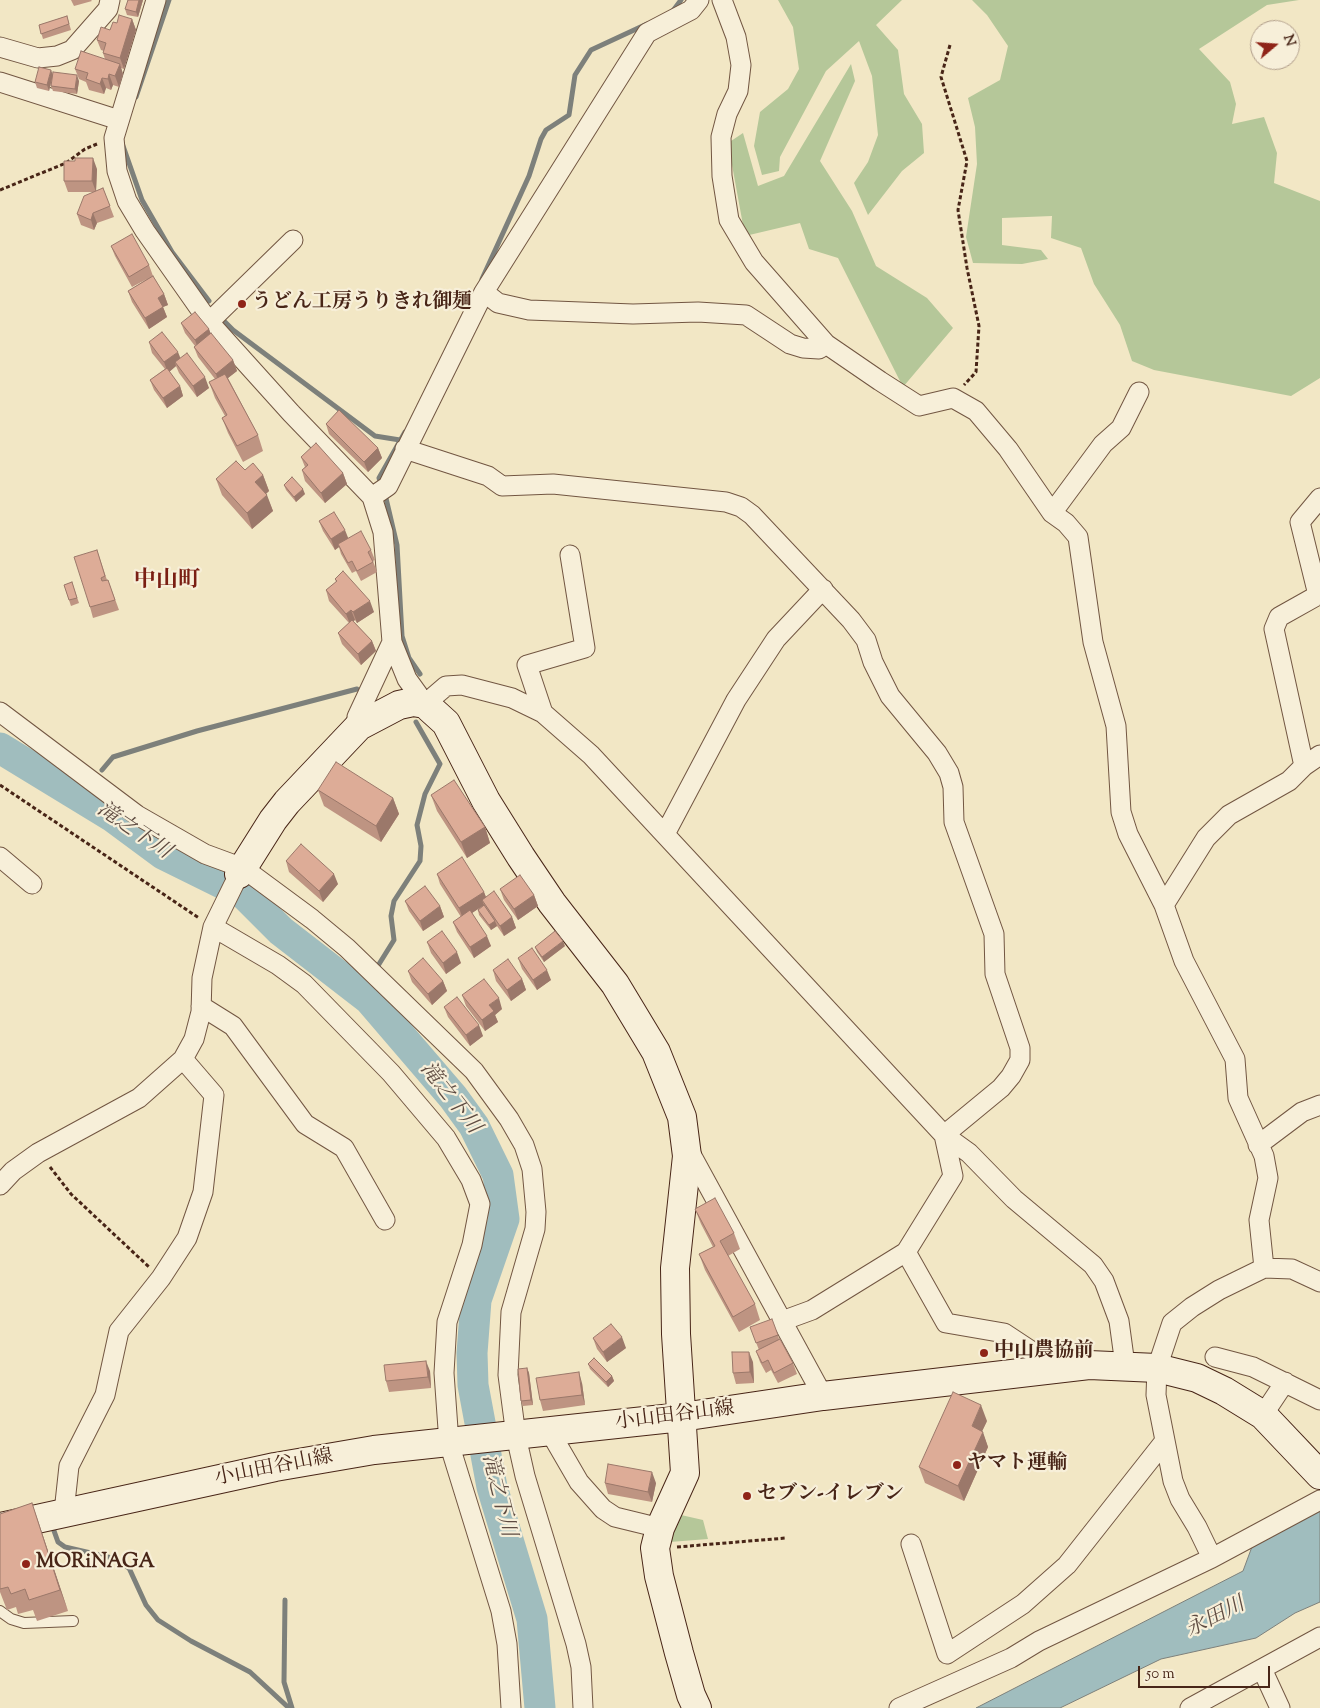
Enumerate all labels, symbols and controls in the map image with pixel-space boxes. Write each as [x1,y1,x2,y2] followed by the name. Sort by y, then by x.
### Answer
[1250,20,1300,70] north arrow
[1277,32,1300,49] text: N
[252,292,472,316] place label: うどん工房うりきれ御麺
[236,298,248,310] marker: うどん工房うりきれ御麺
[134,569,200,595] district label: 中山町
[91,798,175,866] water label: 滝之下川
[413,1058,485,1140] water label: 滝之下川
[994,1341,1094,1365] place label: 中山農協前
[978,1347,990,1359] marker: 中山農協前
[614,1398,736,1436] street label: 小山田谷山線
[213,1446,335,1492] street label: 小山田谷山線
[475,1452,519,1540] water label: 滝之下川
[967,1453,1067,1477] place label: ヤマト運輸
[951,1459,963,1471] marker: ヤマト運輸
[757,1484,904,1508] place label: セブン-イレブン
[741,1490,753,1502] marker: セブン-イレブン
[36,1552,155,1576] place label: MORiNAGA
[20,1558,32,1570] marker: MORiNAGA
[1182,1593,1250,1645] water label: 永田川
[1140,1656,1272,1688] scale bar
[1146,1664,1175,1685] text: 50 m

